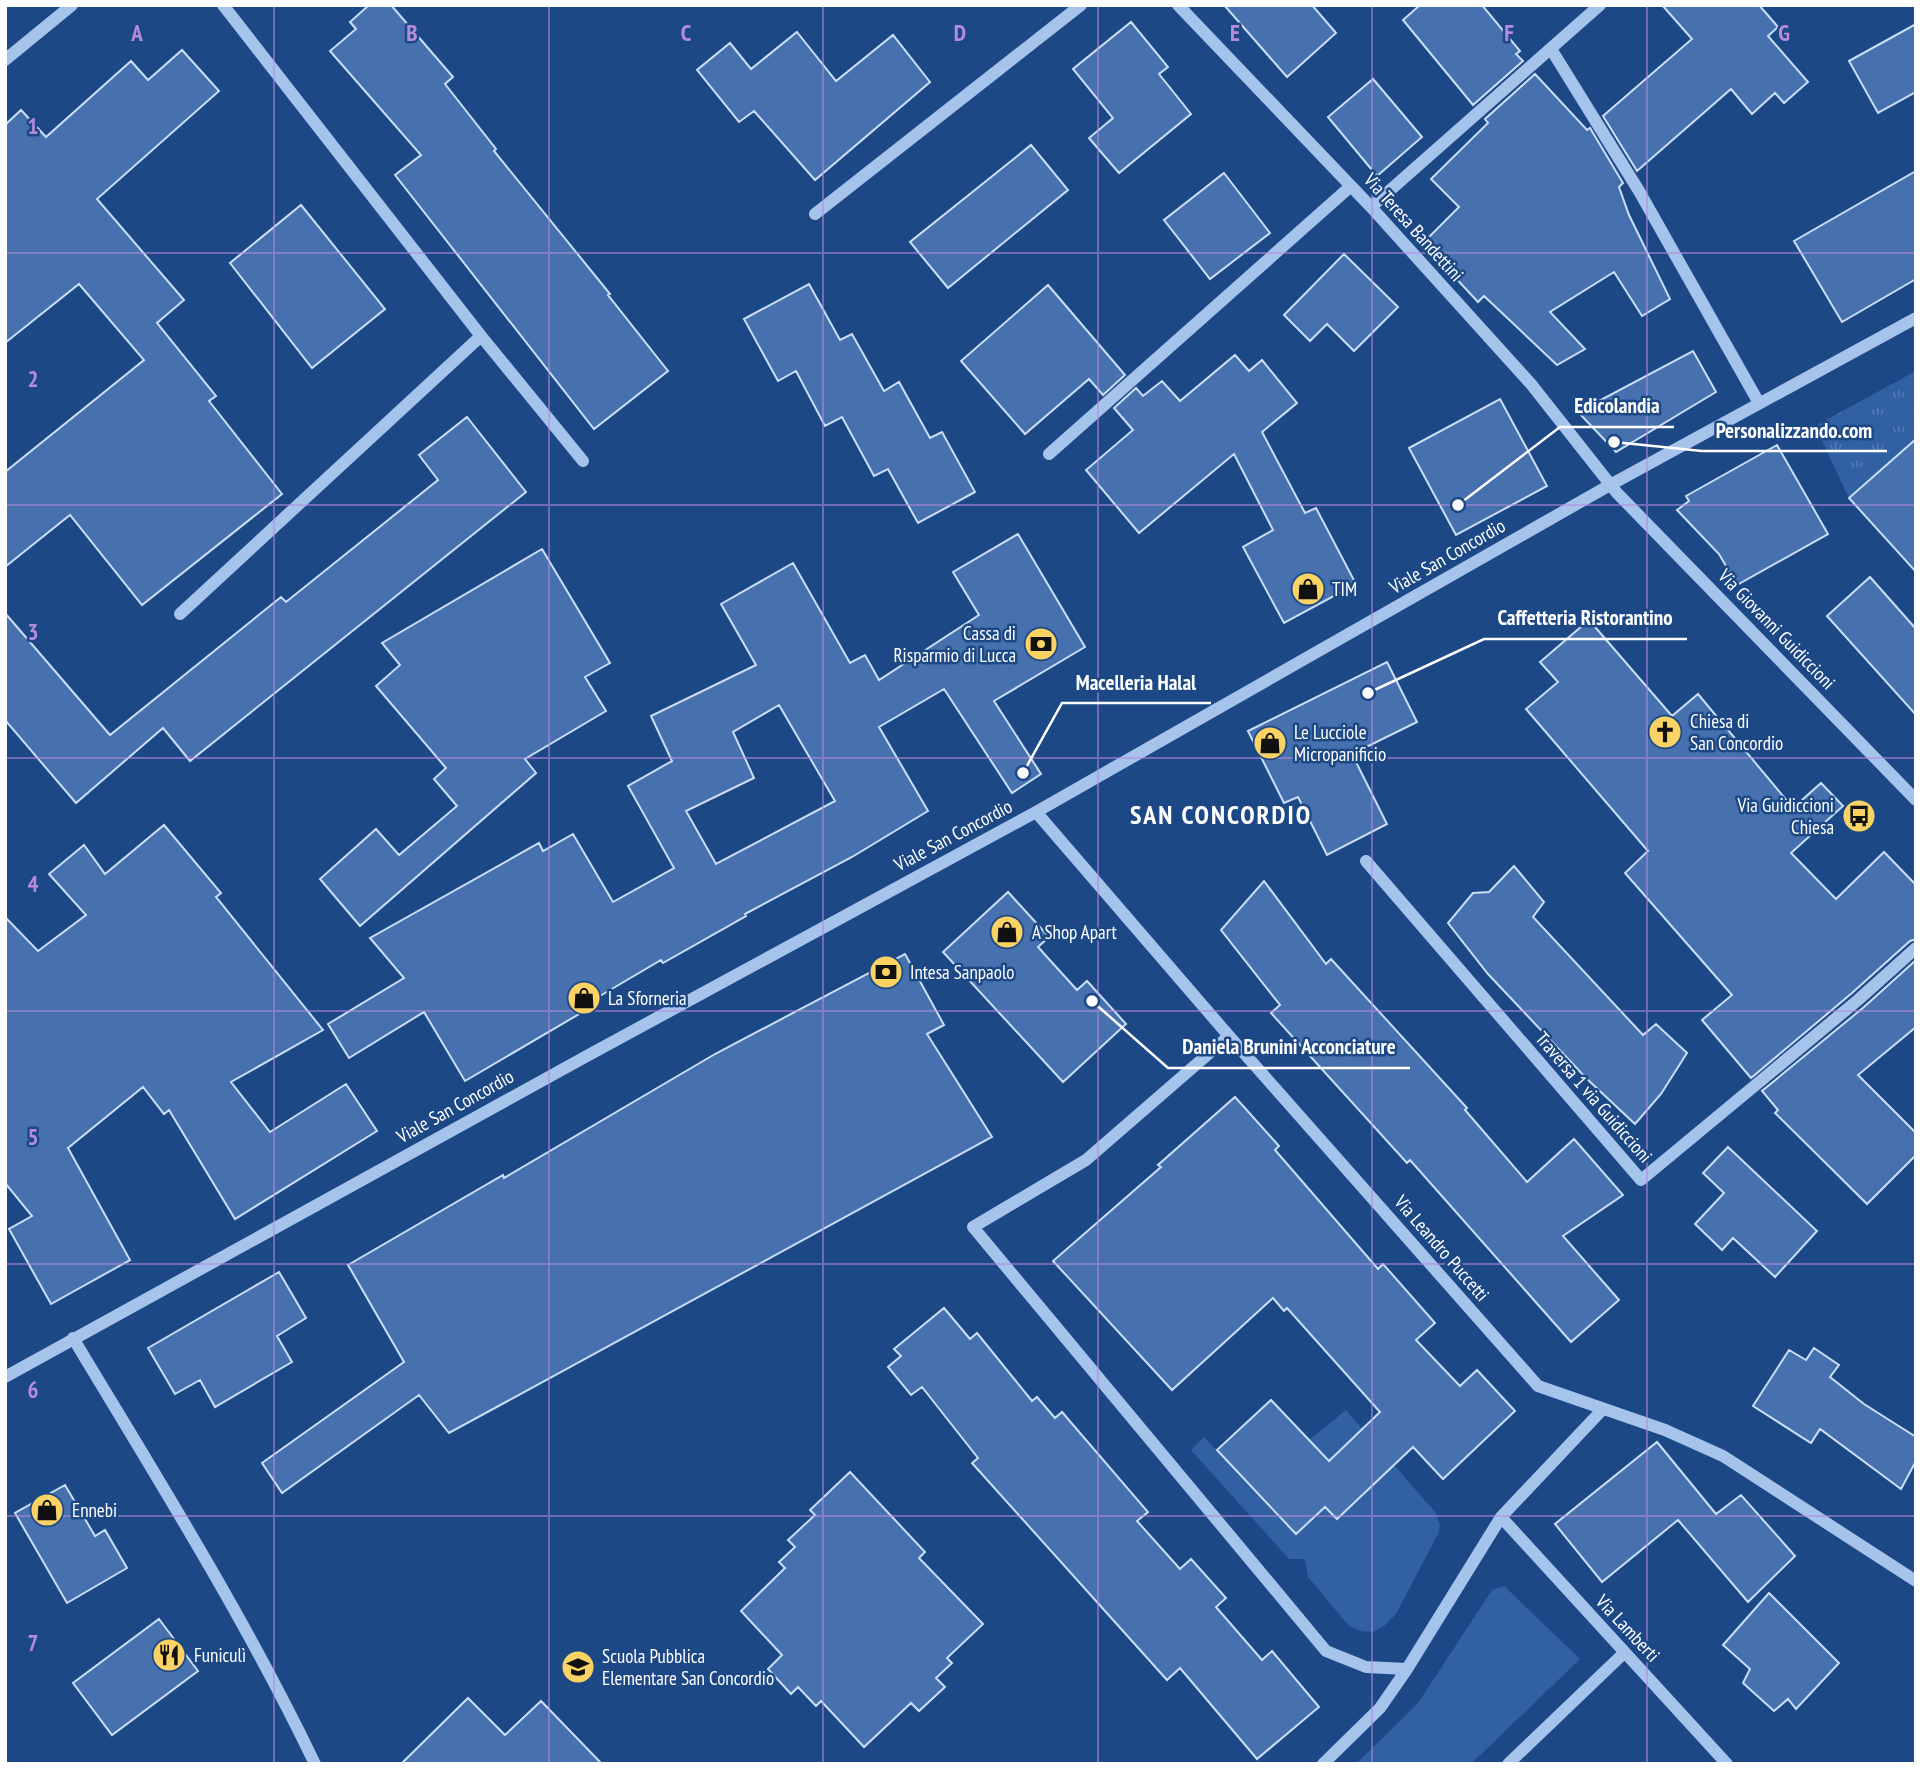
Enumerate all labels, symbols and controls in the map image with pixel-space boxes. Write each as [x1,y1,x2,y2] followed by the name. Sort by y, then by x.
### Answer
[130,18,143,47] text: A
[406,18,418,47] text: B
[681,18,692,47] text: C
[954,18,966,47] text: D
[1230,18,1240,47] text: E
[1504,18,1514,47] text: F
[1778,18,1790,47] text: G
[28,111,39,140] text: 1
[1358,167,1469,286] street label: Via Teresa Bandettini
[28,364,39,393] text: 2
[1560,385,1674,427] callout: Edicolandia
[1574,392,1660,419] text: Edicolandia
[1702,409,1887,451] callout: Personalizzando.com
[1716,417,1872,444] text: Personalizzando.com
[1384,513,1509,599] street label: Viale San Concordio
[1713,563,1840,694] street label: Via Giovanni Guidiccioni
[1289,570,1327,608] shop icon: TIM
[1332,577,1357,601] place label: TIM
[1484,597,1687,639] callout: Caffetteria Ristorantino
[1497,604,1673,631] text: Caffetteria Ristorantino
[28,617,39,646] text: 3
[893,621,1016,667] place label: Cassa di Risparmio di Lucca
[1022,625,1060,663] bank icon: Cassa di Risparmio di Lucca
[1062,661,1211,703] callout: Macelleria Halal
[1076,669,1197,696] text: Macelleria Halal
[1690,709,1783,755] place label: Chiesa di San Concordio
[1646,713,1684,751] church icon: Chiesa di San Concordio
[1294,720,1386,766] place label: Le Lucciole Micropanificio
[1251,724,1289,762] shop icon: Le Lucciole Micropanificio
[1736,793,1834,839] place label: Via Guidiccioni Chiesa
[889,794,1016,877] street label: Viale San Concordio
[1840,797,1878,835] bus stop icon: Via Guidiccioni Chiesa
[1130,798,1312,831] district label: SAN CONCORDIO
[28,869,39,898] text: 4
[988,913,1026,951] shop icon: A Shop Apart
[1032,920,1117,944] place label: A Shop Apart
[867,953,905,991] bank icon: Intesa Sanpaolo
[910,960,1015,984] place label: Intesa Sanpaolo
[565,979,603,1017] shop icon: La Sforneria
[608,986,687,1010] place label: La Sforneria
[1168,1026,1410,1068] callout: Daniela Brunini Acconciature
[1531,1027,1657,1167] street label: Traversa 1 via Guidiccioni
[1182,1033,1396,1060] text: Daniela Brunini Acconciature
[391,1064,518,1149] street label: Viale San Concordio
[28,1122,39,1151] text: 5
[1389,1189,1495,1306] street label: Via Leandro Puccetti
[28,1375,39,1404] text: 6
[28,1491,66,1529] shop icon: Ennebi
[72,1498,117,1522] place label: Ennebi
[1590,1589,1665,1667] street label: Via Lamberti
[28,1628,39,1657] text: 7
[150,1636,188,1674] restaurant icon: Funiculì
[194,1643,246,1667] place label: Funiculì
[602,1644,774,1690] place label: Scuola Pubblica Elementare San Concordio
[559,1648,597,1686] school or university icon: Scuola Pubblica Elementare San Concordio

